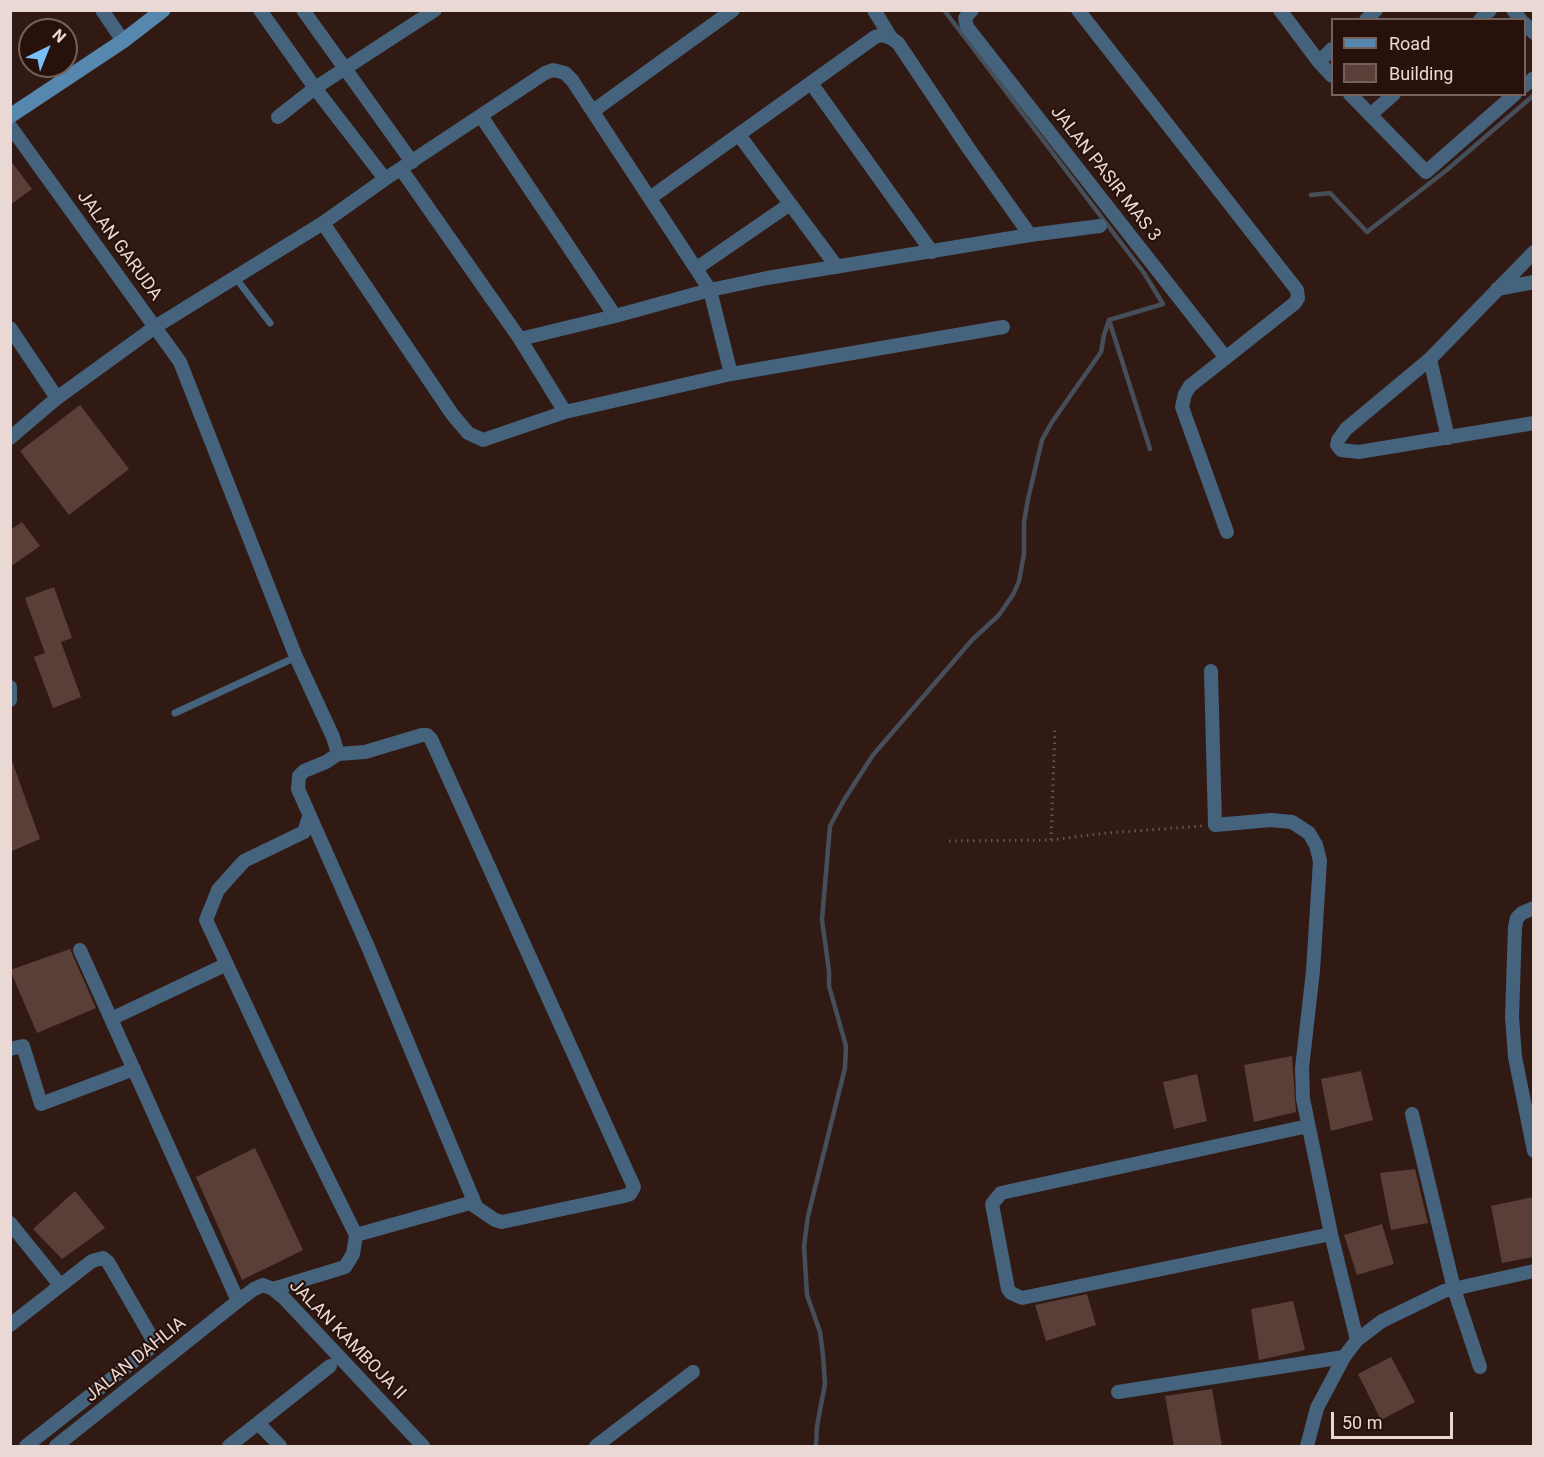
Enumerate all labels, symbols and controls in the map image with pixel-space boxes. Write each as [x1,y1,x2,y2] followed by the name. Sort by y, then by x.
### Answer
[18,18,78,78] north arrow
[1331,18,1526,96] legend
[49,25,70,47] text: N
[1389,33,1430,54] text: Road
[1389,63,1453,84] text: Building
[1045,102,1165,246] street label: JALAN PASIR MAS 3
[72,187,166,305] street label: JALAN GARUDA
[284,1275,410,1405] street label: JALAN KAMBOJA II
[81,1313,191,1407] street label: JALAN DAHLIA
[1334,1400,1456,1438] scale bar
[1342,1412,1382,1433] text: 50 m

